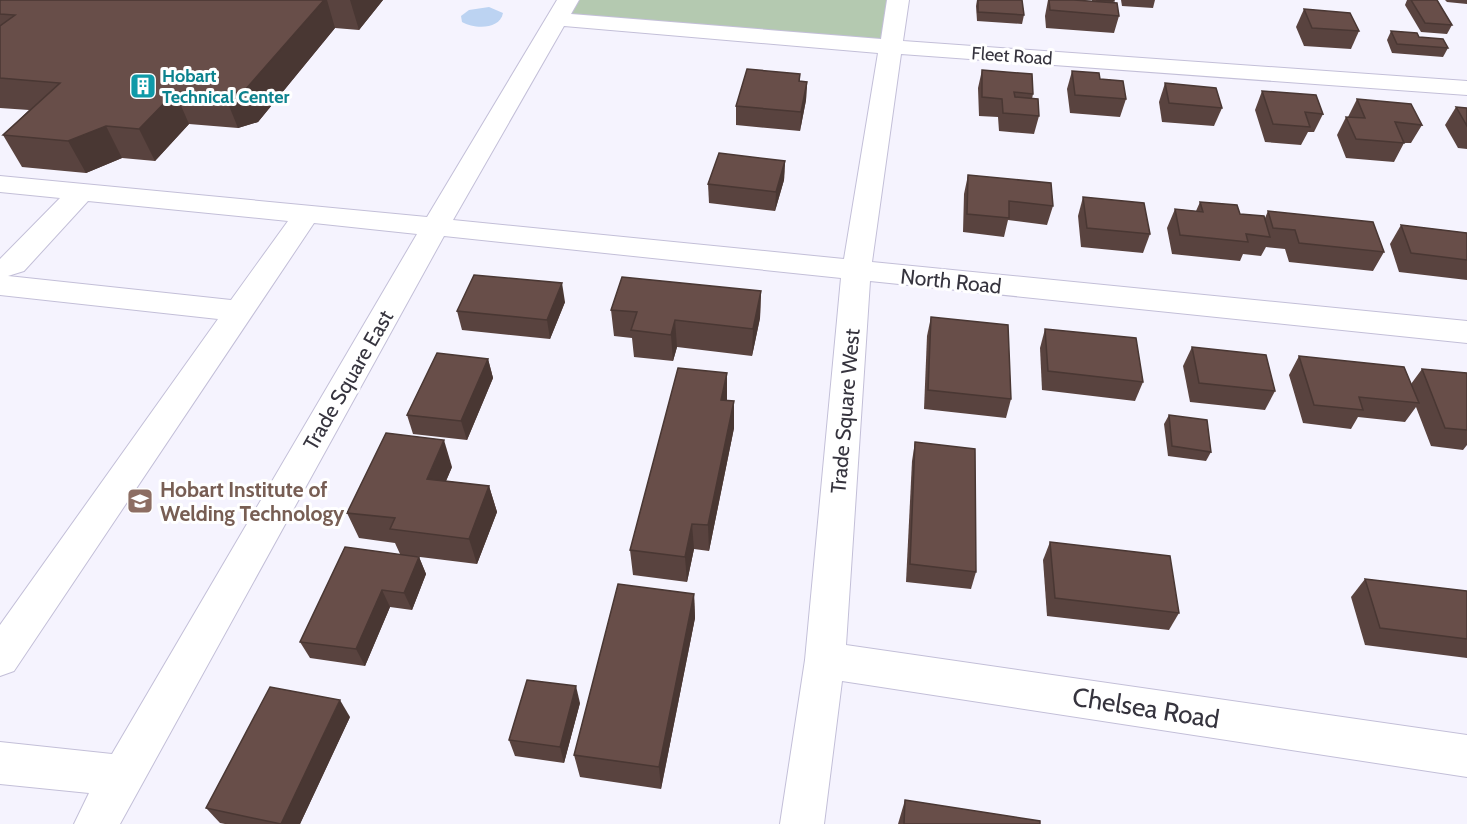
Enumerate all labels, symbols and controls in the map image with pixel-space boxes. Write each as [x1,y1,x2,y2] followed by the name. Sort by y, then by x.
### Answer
[971,42,1053,70] street label: Fleet Road
[162,65,290,108] place label: Hobart Technical Center
[128,71,158,101] building icon: Hobart Technical Center
[899,263,1003,299] street label: North Road
[298,306,398,454] street label: Trade Square East
[825,327,865,495] street label: Trade Square West
[160,477,345,526] place label: Hobart Institute of Welding Technology
[125,486,155,516] school or university icon: Hobart Institute of Welding Technology
[1070,681,1222,735] street label: Chelsea Road

